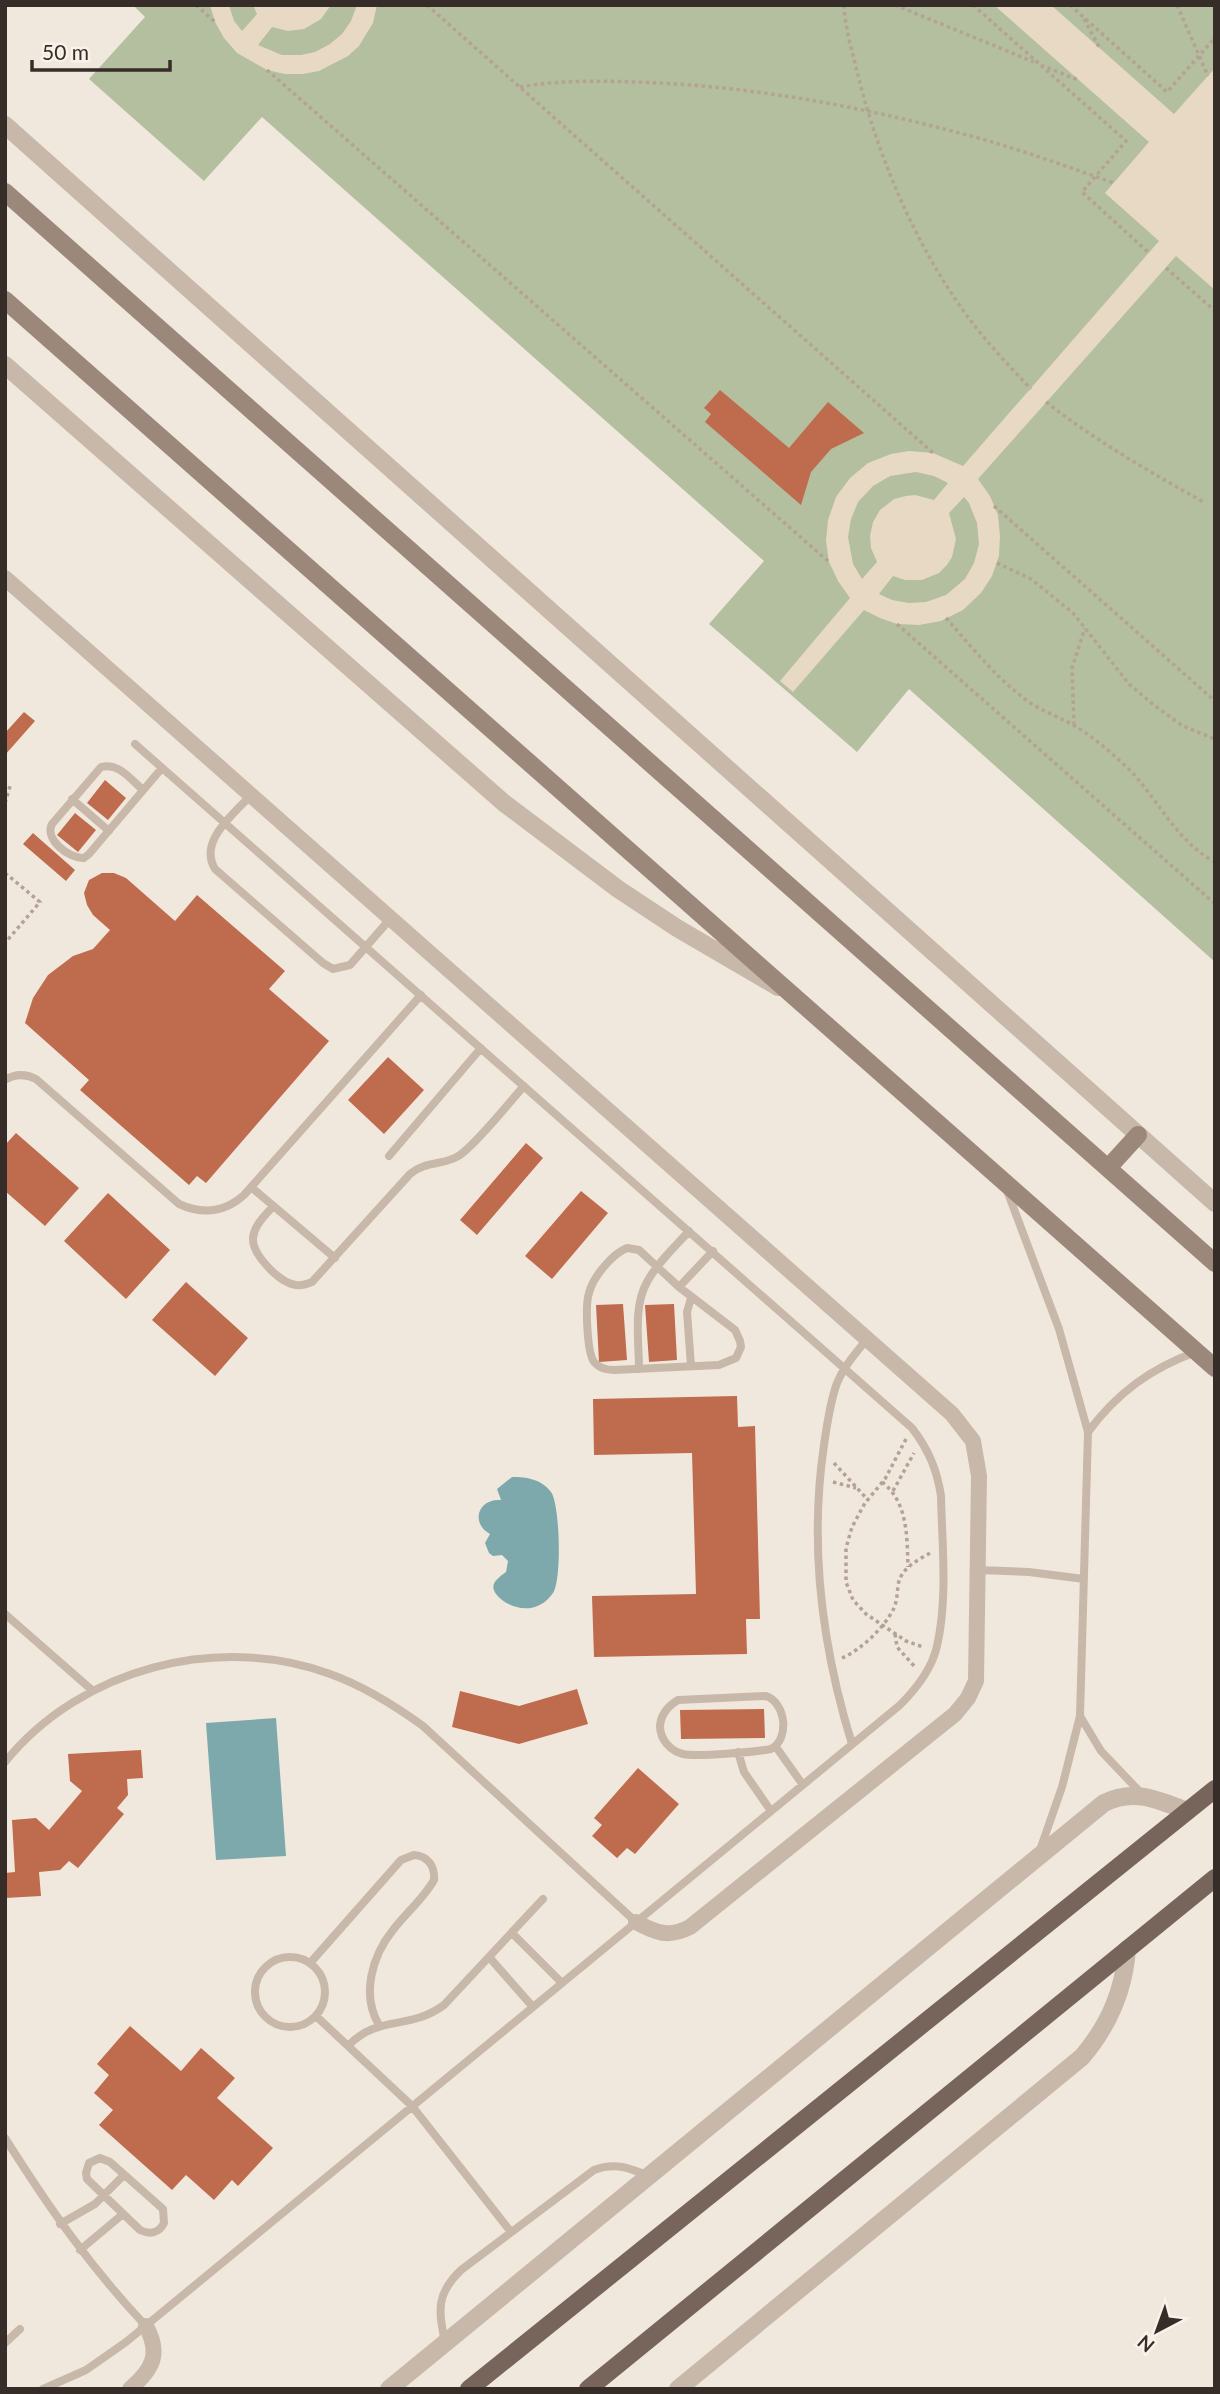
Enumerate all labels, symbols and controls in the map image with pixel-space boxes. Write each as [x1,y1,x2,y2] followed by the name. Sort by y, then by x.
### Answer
[32,28,170,72] scale bar
[42,39,89,64] text: 50 m
[1122,2296,1192,2366] north arrow
[1132,2331,1159,2358] text: N

